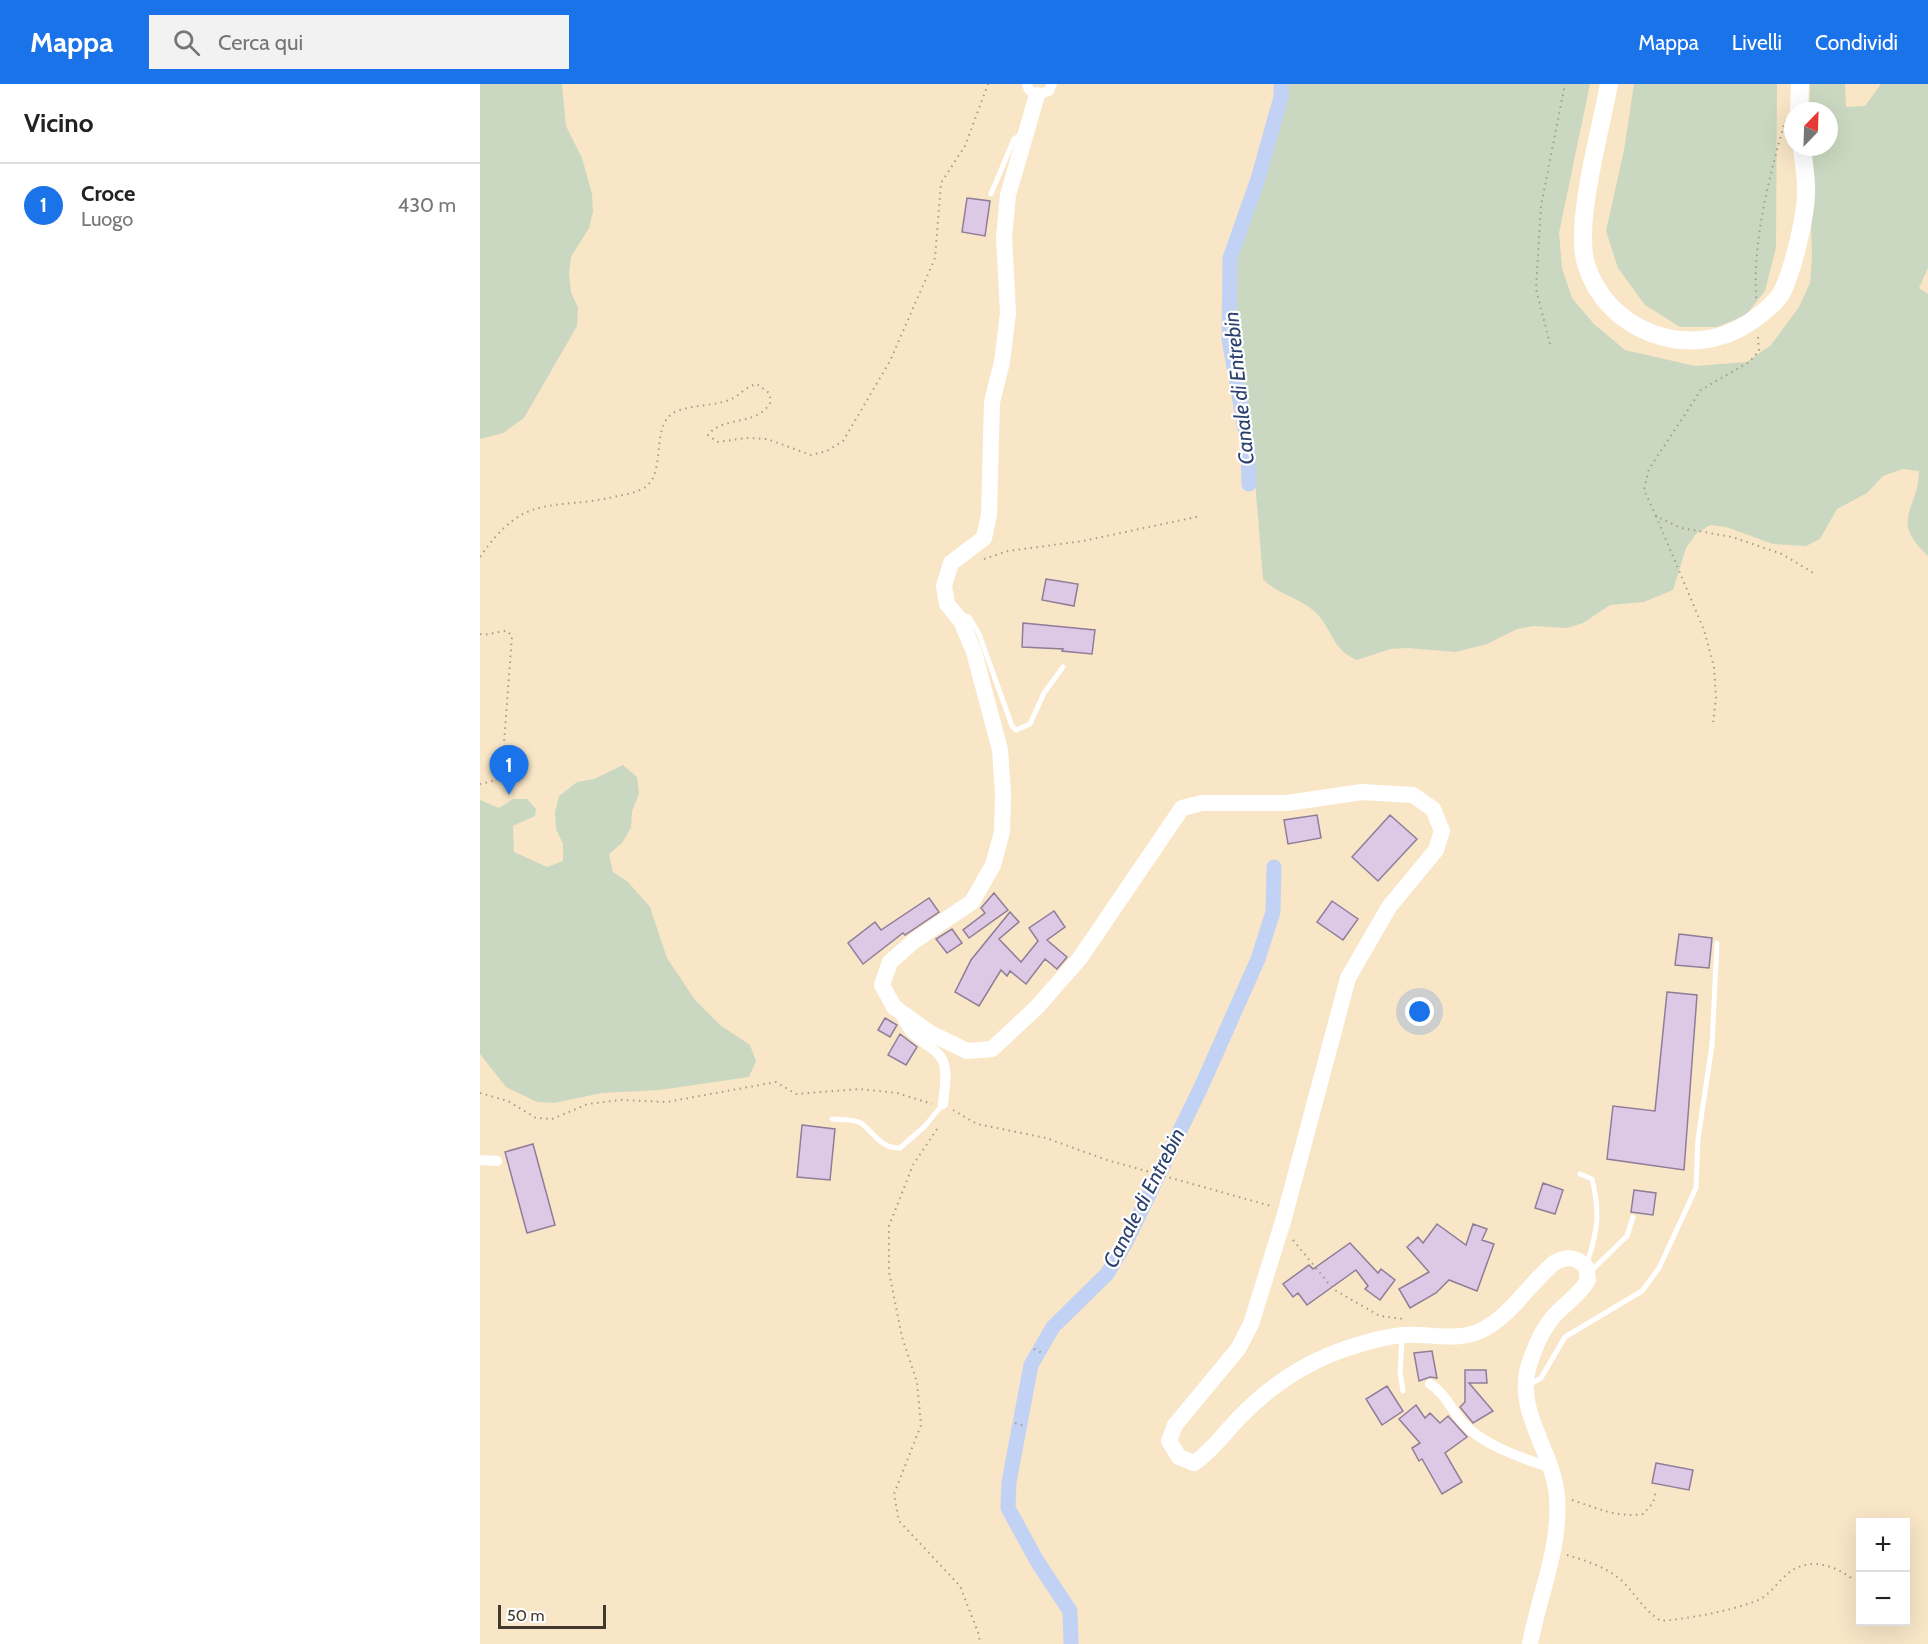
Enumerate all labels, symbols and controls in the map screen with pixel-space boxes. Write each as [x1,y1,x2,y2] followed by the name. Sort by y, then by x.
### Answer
[149,15,569,69] search box
[30,25,113,59] text: Mappa
[170,26,203,59] icon: search
[218,29,303,56] text: Cerca qui
[1638,30,1699,55] text: Mappa
[1732,30,1782,55] text: Livelli
[1815,30,1898,55] text: Condividi
[1784,102,1838,156] north arrow
[24,107,93,139] text: Vicino
[81,180,135,207] text: Croce
[40,193,47,217] text: 1
[398,193,456,217] text: 430 m
[81,207,133,231] text: Luogo
[1218,310,1259,466] water label: Canale di Entrebin
[489,746,528,795] pin: 1
[1405,997,1434,1026] your location
[1098,1124,1190,1272] water label: Canale di Entrebin
[1856,1518,1910,1626] map controls
[1856,1518,1910,1572] button: +
[1856,1572,1910,1626] button: −
[498,1602,606,1630] scale bar
[507,1606,544,1625] text: 50 m

